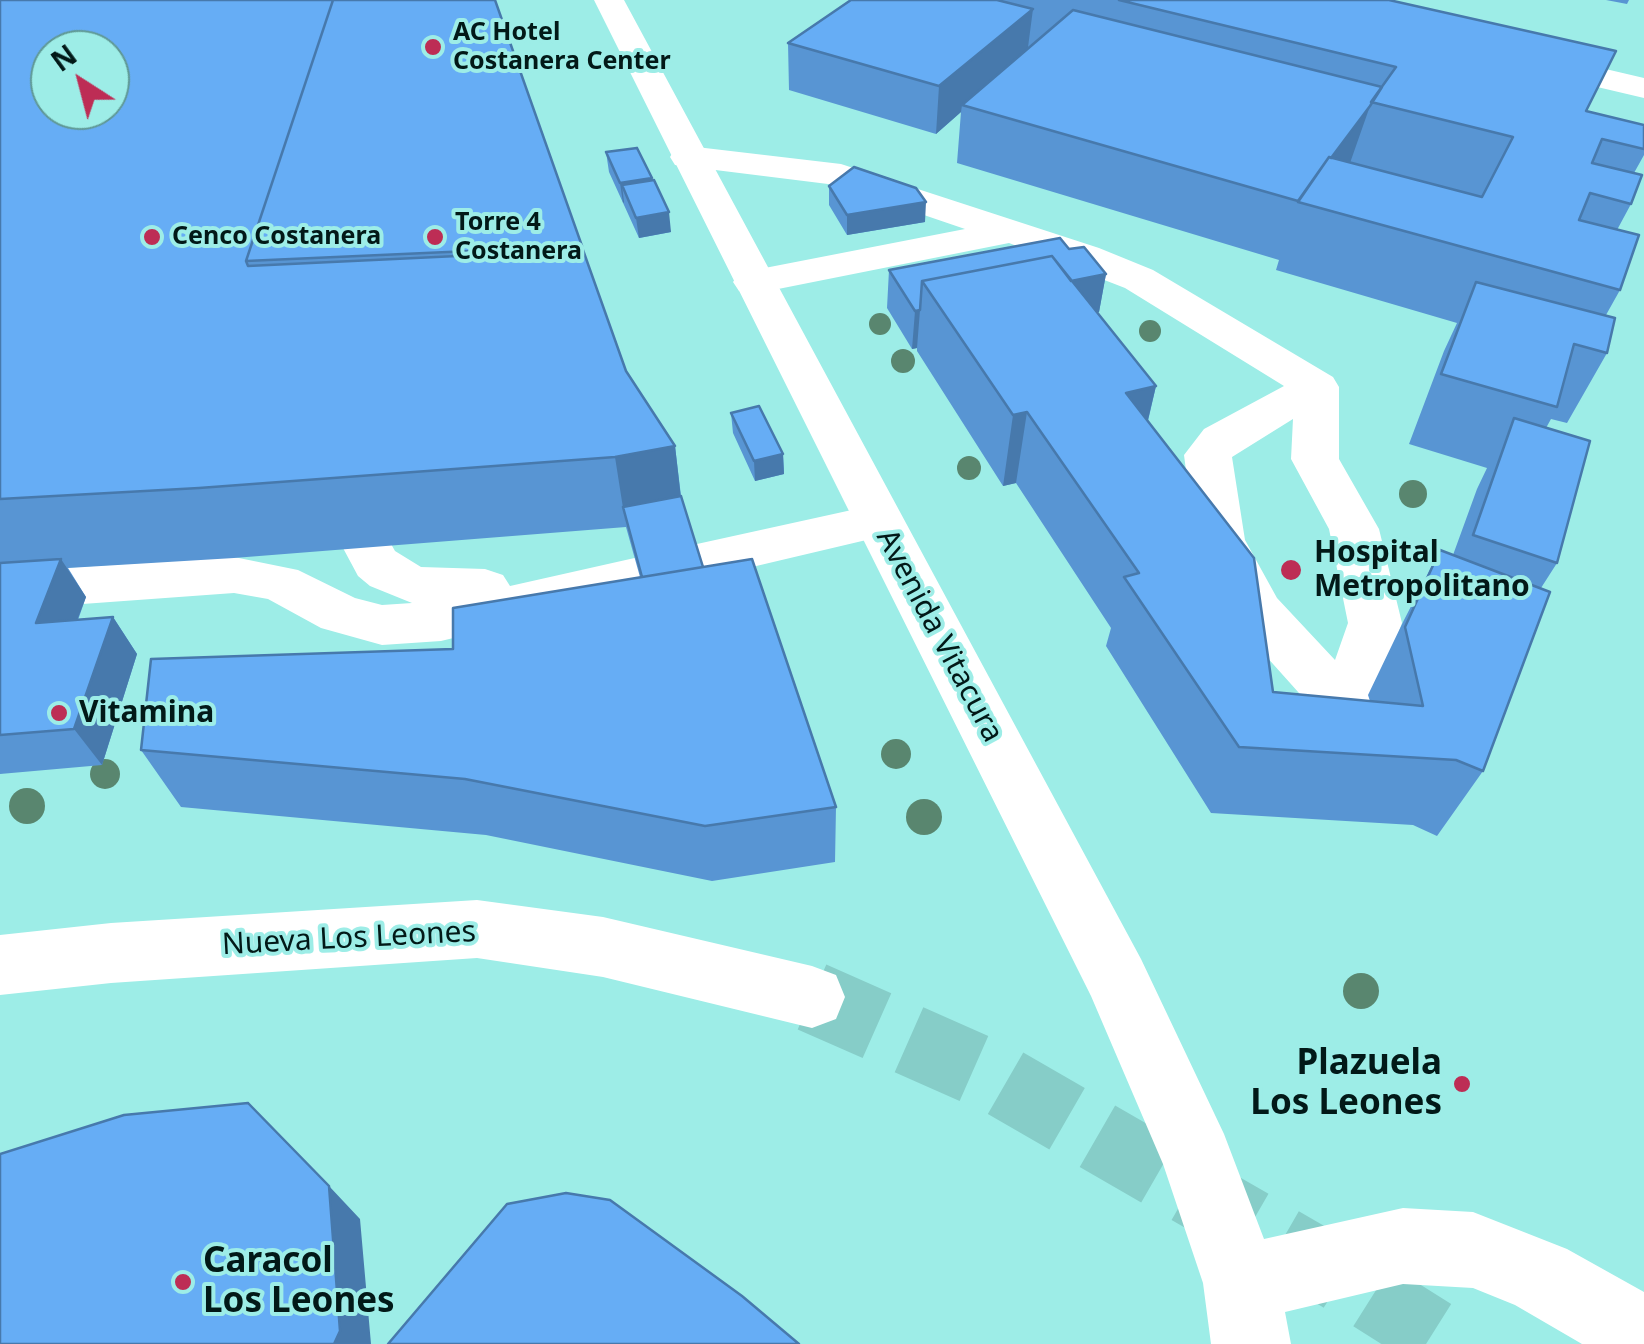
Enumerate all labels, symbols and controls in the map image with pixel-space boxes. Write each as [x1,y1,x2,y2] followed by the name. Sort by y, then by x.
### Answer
[453,18,671,77] place label: AC Hotel Costanera Center
[30,30,130,130] north arrow
[43,35,84,79] text: N
[422,36,444,58] marker: AC Hotel Costanera Center
[455,208,582,267] place label: Torre 4 Costanera
[172,222,381,252] place label: Cenco Costanera
[141,226,163,248] marker: Cenco Costanera
[424,226,446,248] marker: Torre 4 Costanera
[868,524,1010,748] street label: Avenida Vitacura
[1314,535,1530,606] place label: Hospital Metropolitano
[1278,557,1304,583] marker: Hospital Metropolitano
[79,695,214,731] place label: Vitamina
[48,702,70,724] marker: Vitamina
[221,914,477,964] street label: Nueva Los Leones
[1250,1043,1442,1125] place label: Plazuela Los Leones
[1451,1073,1473,1095] marker: Plazuela Los Leones
[203,1241,395,1323] place label: Caracol Los Leones
[172,1271,194,1293] marker: Caracol Los Leones

